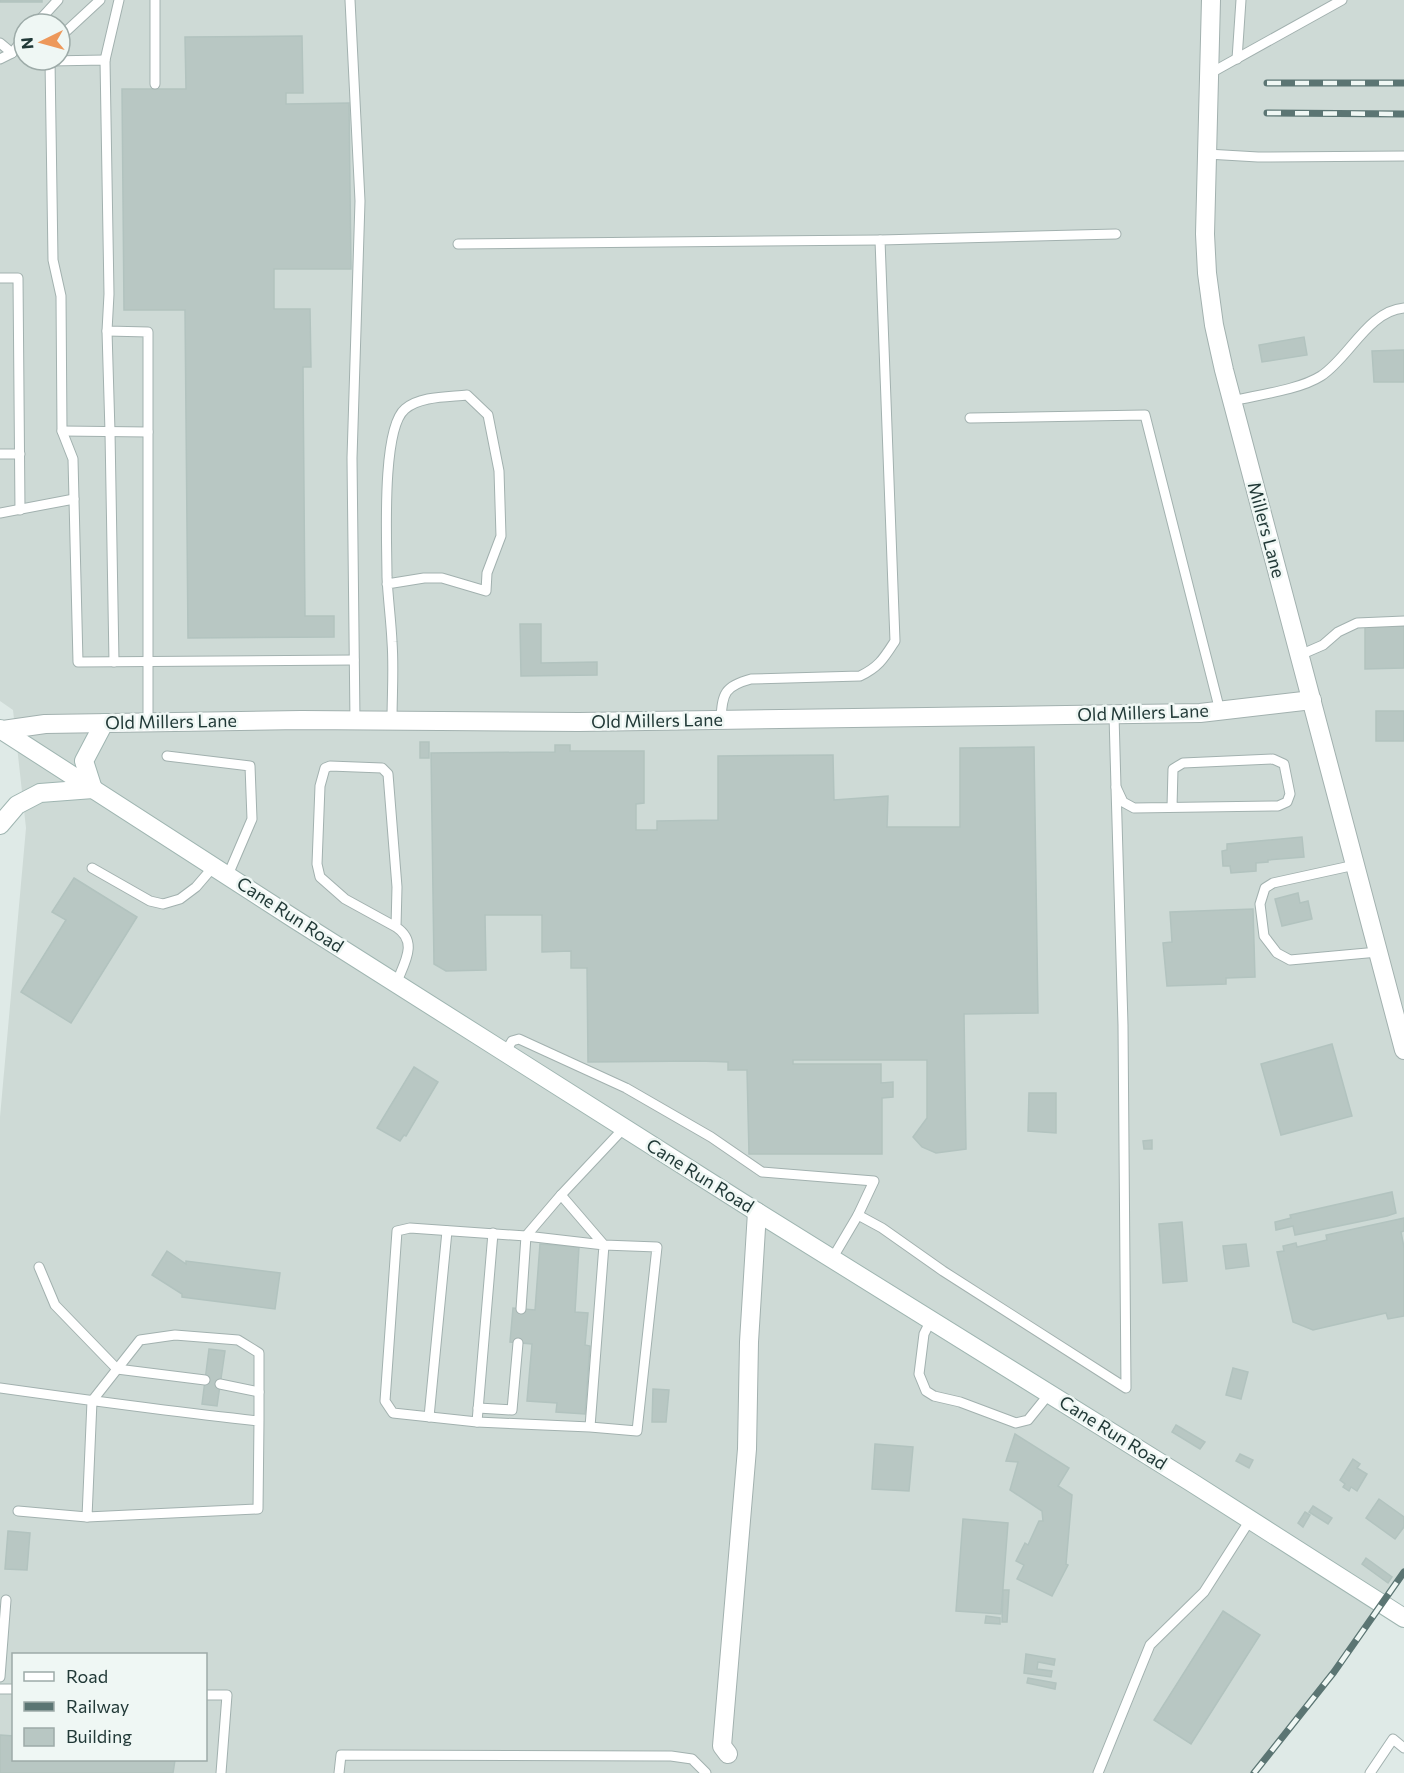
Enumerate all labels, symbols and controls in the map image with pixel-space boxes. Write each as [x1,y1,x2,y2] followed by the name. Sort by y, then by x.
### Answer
[12,12,72,72] north arrow
[17,37,37,50] text: N
[1244,479,1290,580] street label: Millers Lane
[1077,699,1209,725] street label: Old Millers Lane
[591,708,723,732] street label: Old Millers Lane
[105,709,237,733] street label: Old Millers Lane
[233,871,348,957] street label: Cane Run Road
[643,1133,758,1217] street label: Cane Run Road
[1056,1390,1171,1474] street label: Cane Run Road
[12,1653,207,1761] legend
[66,1665,108,1687] text: Road
[66,1695,129,1717] text: Railway
[66,1725,132,1747] text: Building

